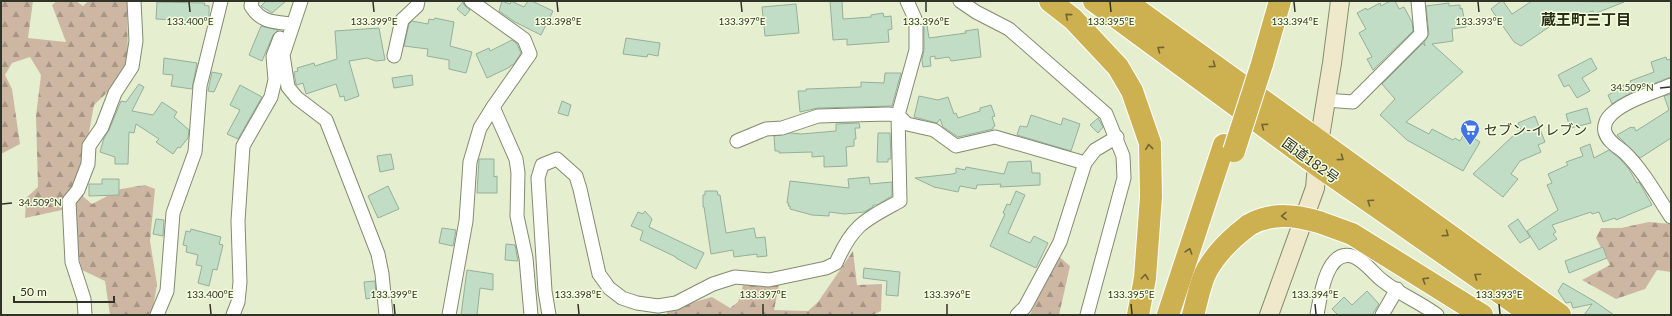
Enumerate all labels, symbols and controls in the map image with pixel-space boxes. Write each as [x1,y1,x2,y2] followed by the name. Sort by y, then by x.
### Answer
[1541,10,1631,28] district label: 蔵王町三丁目
[1066,13,1073,20] one-way arrow
[166,15,214,27] text: 133.400°E
[350,15,398,27] text: 133.399°E
[534,15,582,27] text: 133.398°E
[718,15,766,27] text: 133.397°E
[902,15,950,27] text: 133.396°E
[1087,15,1135,27] text: 133.395°E
[1271,15,1319,27] text: 133.394°E
[1455,15,1503,27] text: 133.393°E
[1157,47,1164,54] one-way arrow
[1208,60,1215,67] one-way arrow
[1610,81,1654,93] text: 34.509°N
[1459,118,1481,146] supermarket icon: セブン-イレブン
[1484,121,1587,138] place label: セブン-イレブン
[1262,124,1269,131] one-way arrow
[1279,134,1343,186] street label: 国道182号
[1145,144,1154,150] one-way arrow
[1336,153,1343,160] one-way arrow
[18,196,62,208] text: 34.509°N
[1367,199,1374,207] one-way arrow
[1281,212,1287,220] one-way arrow
[1442,229,1449,236] one-way arrow
[1184,248,1193,255] one-way arrow
[1474,273,1481,281] one-way arrow
[1140,274,1149,280] one-way arrow
[1422,277,1429,284] one-way arrow
[14,278,114,304] scale bar
[20,284,47,299] text: 50 m
[186,288,234,300] text: 133.400°E
[370,288,418,300] text: 133.399°E
[554,288,602,300] text: 133.398°E
[739,288,787,300] text: 133.397°E
[923,288,971,300] text: 133.396°E
[1107,288,1155,300] text: 133.395°E
[1291,288,1339,300] text: 133.394°E
[1475,288,1523,300] text: 133.393°E

